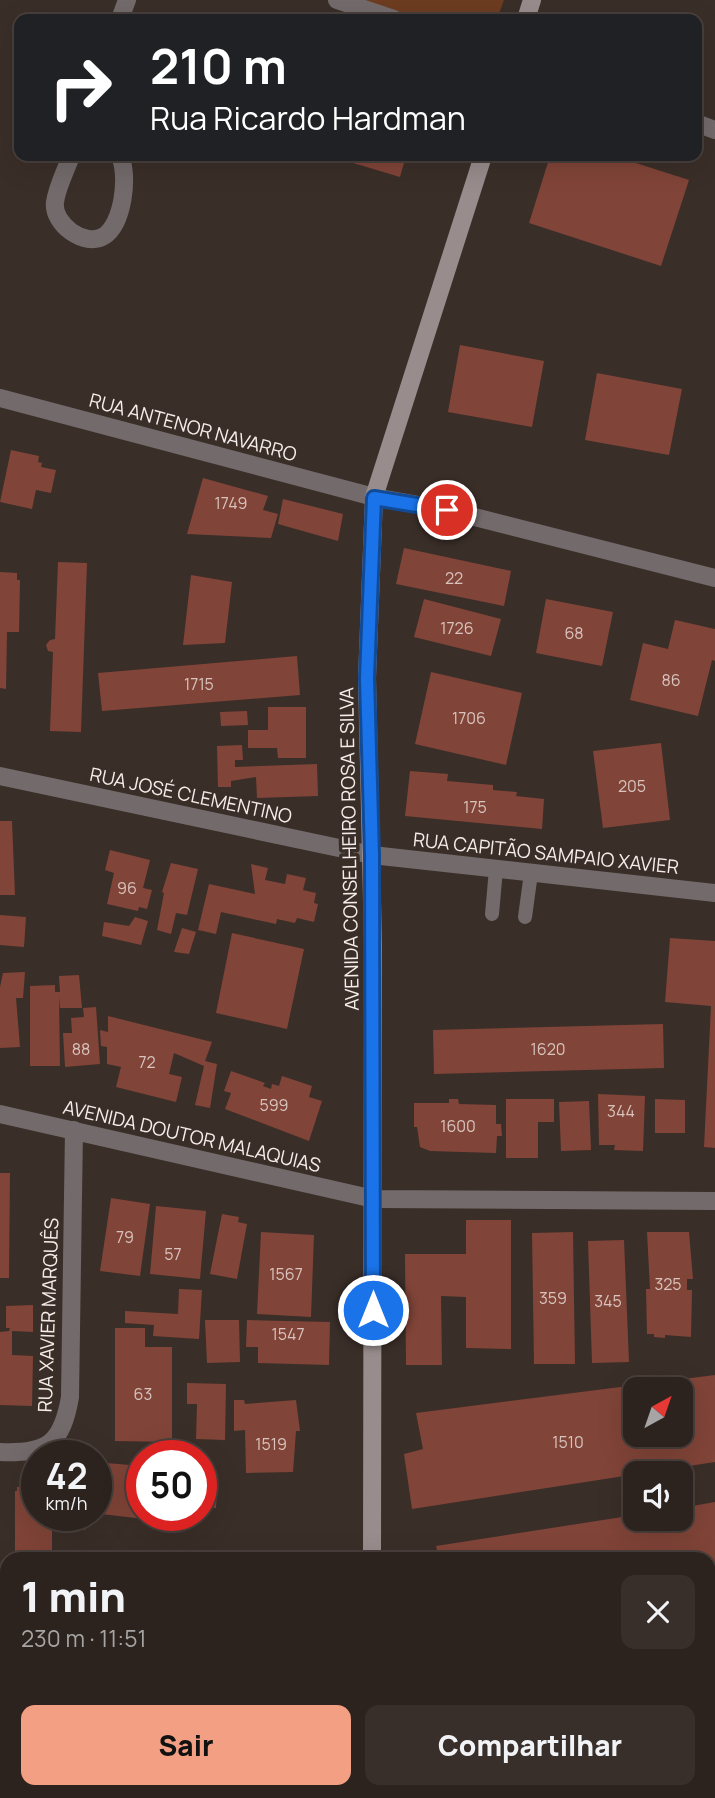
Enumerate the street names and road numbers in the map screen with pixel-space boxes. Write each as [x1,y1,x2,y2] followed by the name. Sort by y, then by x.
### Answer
[86,387,300,467] street label: RUA ANTENOR NAVARRO
[333,687,365,1011] street label: AVENIDA CONSELHEIRO ROSA E SILVA
[88,761,295,829] street label: RUA JOSÉ CLEMENTINO
[412,826,680,880] street label: RUA CAPITÃO SAMPAIO XAVIER
[61,1094,324,1178] street label: AVENIDA DOUTOR MALAQUIAS
[32,1217,64,1413] street label: RUA XAVIER MARQUÊS

